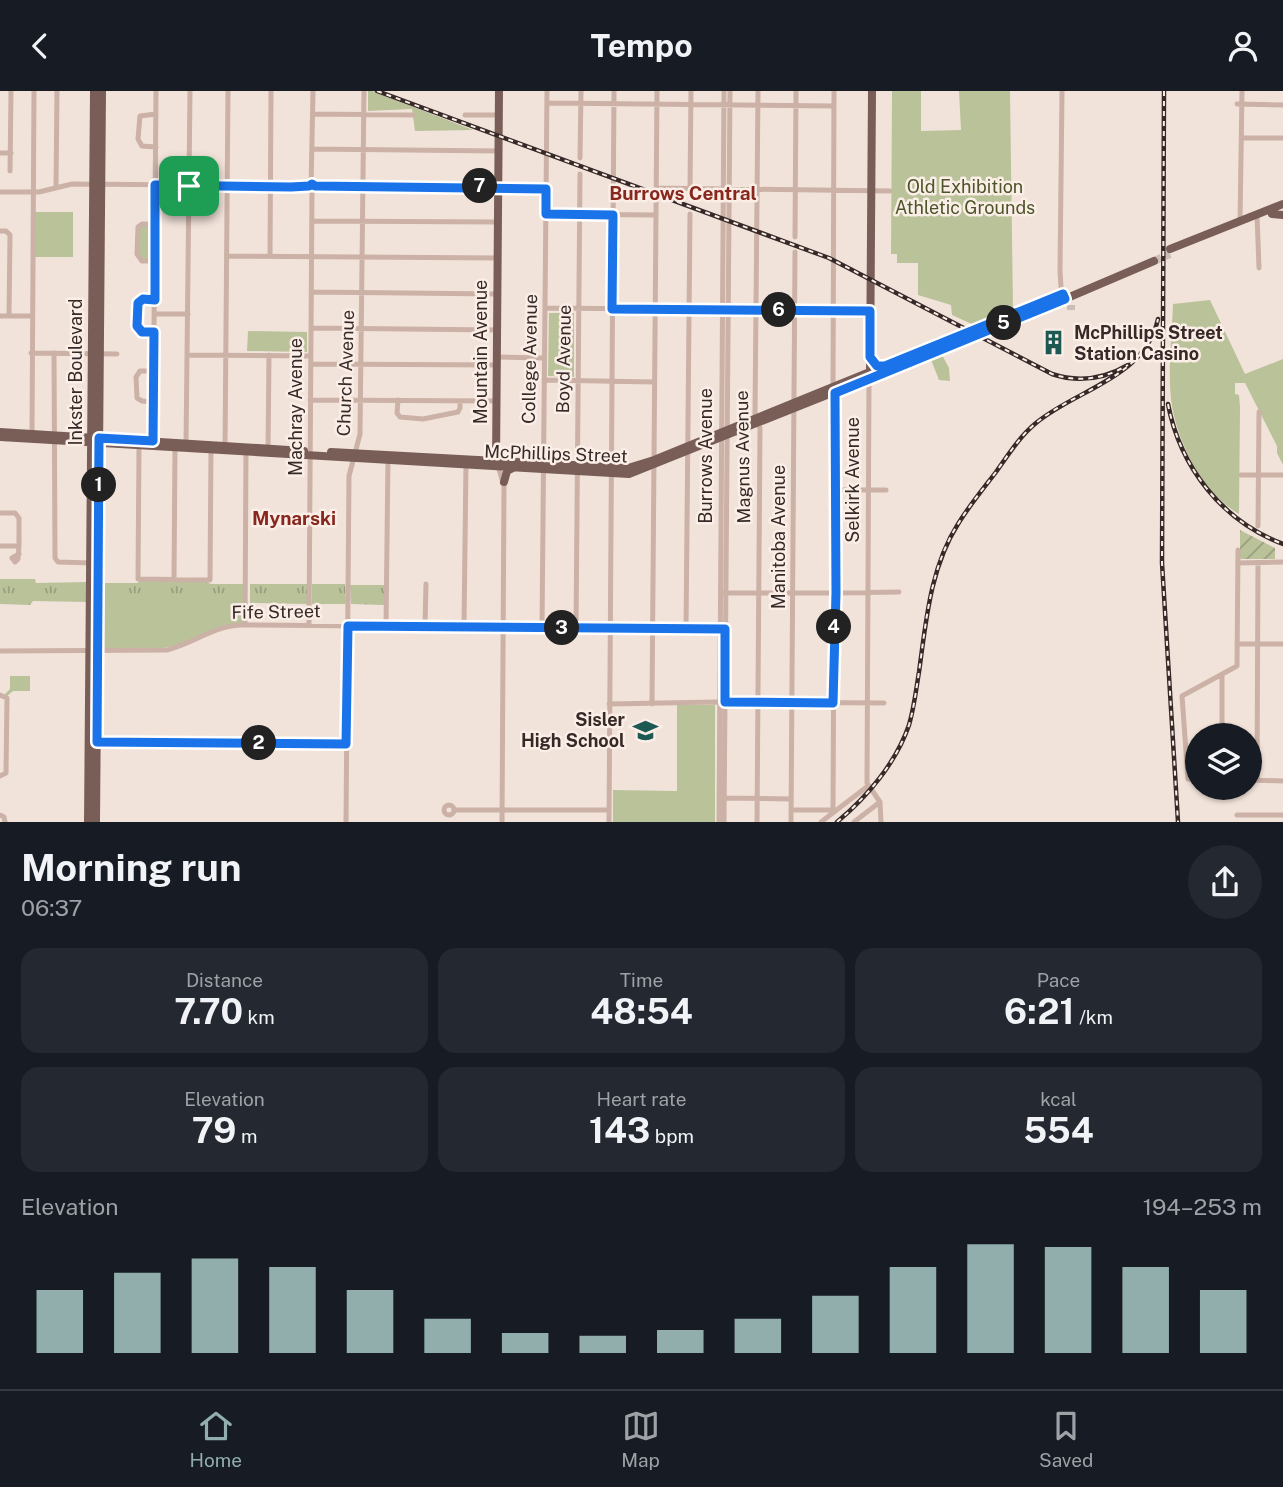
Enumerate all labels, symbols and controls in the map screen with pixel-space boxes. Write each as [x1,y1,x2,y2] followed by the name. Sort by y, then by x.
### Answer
[21,27,59,65] icon: back
[590,27,693,64] text: Tempo
[1224,27,1262,65] icon: person
[159,156,219,216] pin
[170,167,208,205] icon: arrive
[462,169,498,203] pin: 7
[474,174,485,196] text: 7
[895,176,1035,218] park label: Old Exhibition Athletic Grounds
[609,182,757,204] district label: Burrows Central
[470,280,491,424] street label: Mountain Avenue
[762,293,796,327] pin: 6
[518,294,541,424] street label: College Avenue
[772,298,785,320] text: 6
[65,299,86,445] street label: Inkster Boulevard
[552,305,575,413] street label: Boyd Avenue
[986,306,1021,341] pin: 5
[333,309,358,437] street label: Church Avenue
[997,311,1010,333] text: 5
[1074,322,1223,364] place label: McPhillips Street Station Casino
[1040,329,1068,357] building icon: McPhillips Street Station Casino
[285,338,306,476] street label: Machray Avenue
[695,388,716,524] street label: Burrows Avenue
[731,390,754,524] street label: Magnus Avenue
[842,417,863,543] street label: Selkirk Avenue
[484,440,628,467] street label: McPhillips Street
[768,465,789,609] street label: Manitoba Avenue
[82,467,116,503] pin: 1
[94,473,103,495] text: 1
[252,507,336,529] district label: Mynarski
[231,600,321,623] street label: Fife Street
[816,609,852,645] pin: 4
[544,611,580,645] pin: 3
[827,615,840,637] text: 4
[555,616,568,638] text: 3
[521,709,626,751] place label: Sisler High School
[631,716,659,744] school or university icon: Sisler High School
[1185,723,1262,800] map controls
[1185,723,1262,800] button: layers
[242,725,276,761] pin: 2
[252,731,265,753] text: 2
[21,845,242,890] text: Morning run
[1188,845,1262,919] button: share
[21,894,82,921] text: 06:37
[186,969,263,991] text: Distance
[620,969,663,991] text: Time
[1037,969,1080,991] text: Pace
[174,991,243,1032] text: 7.70
[590,991,693,1032] text: 48:54
[1004,991,1075,1032] text: 6:21
[243,1006,275,1028] text: km
[1075,1006,1113,1028] text: /km
[184,1088,265,1110] text: Elevation
[597,1088,686,1110] text: Heart rate
[1040,1088,1077,1110] text: kcal
[192,1110,236,1151] text: 79
[589,1110,650,1151] text: 143
[1023,1110,1094,1151] text: 554
[236,1125,257,1147] text: m
[650,1125,694,1147] text: bpm
[21,1193,119,1220] text: Elevation
[1143,1193,1262,1220] text: 194–253 m
[190,1407,242,1471] tab: Home
[621,1407,660,1471] tab: Map
[1039,1407,1093,1471] tab: Saved

